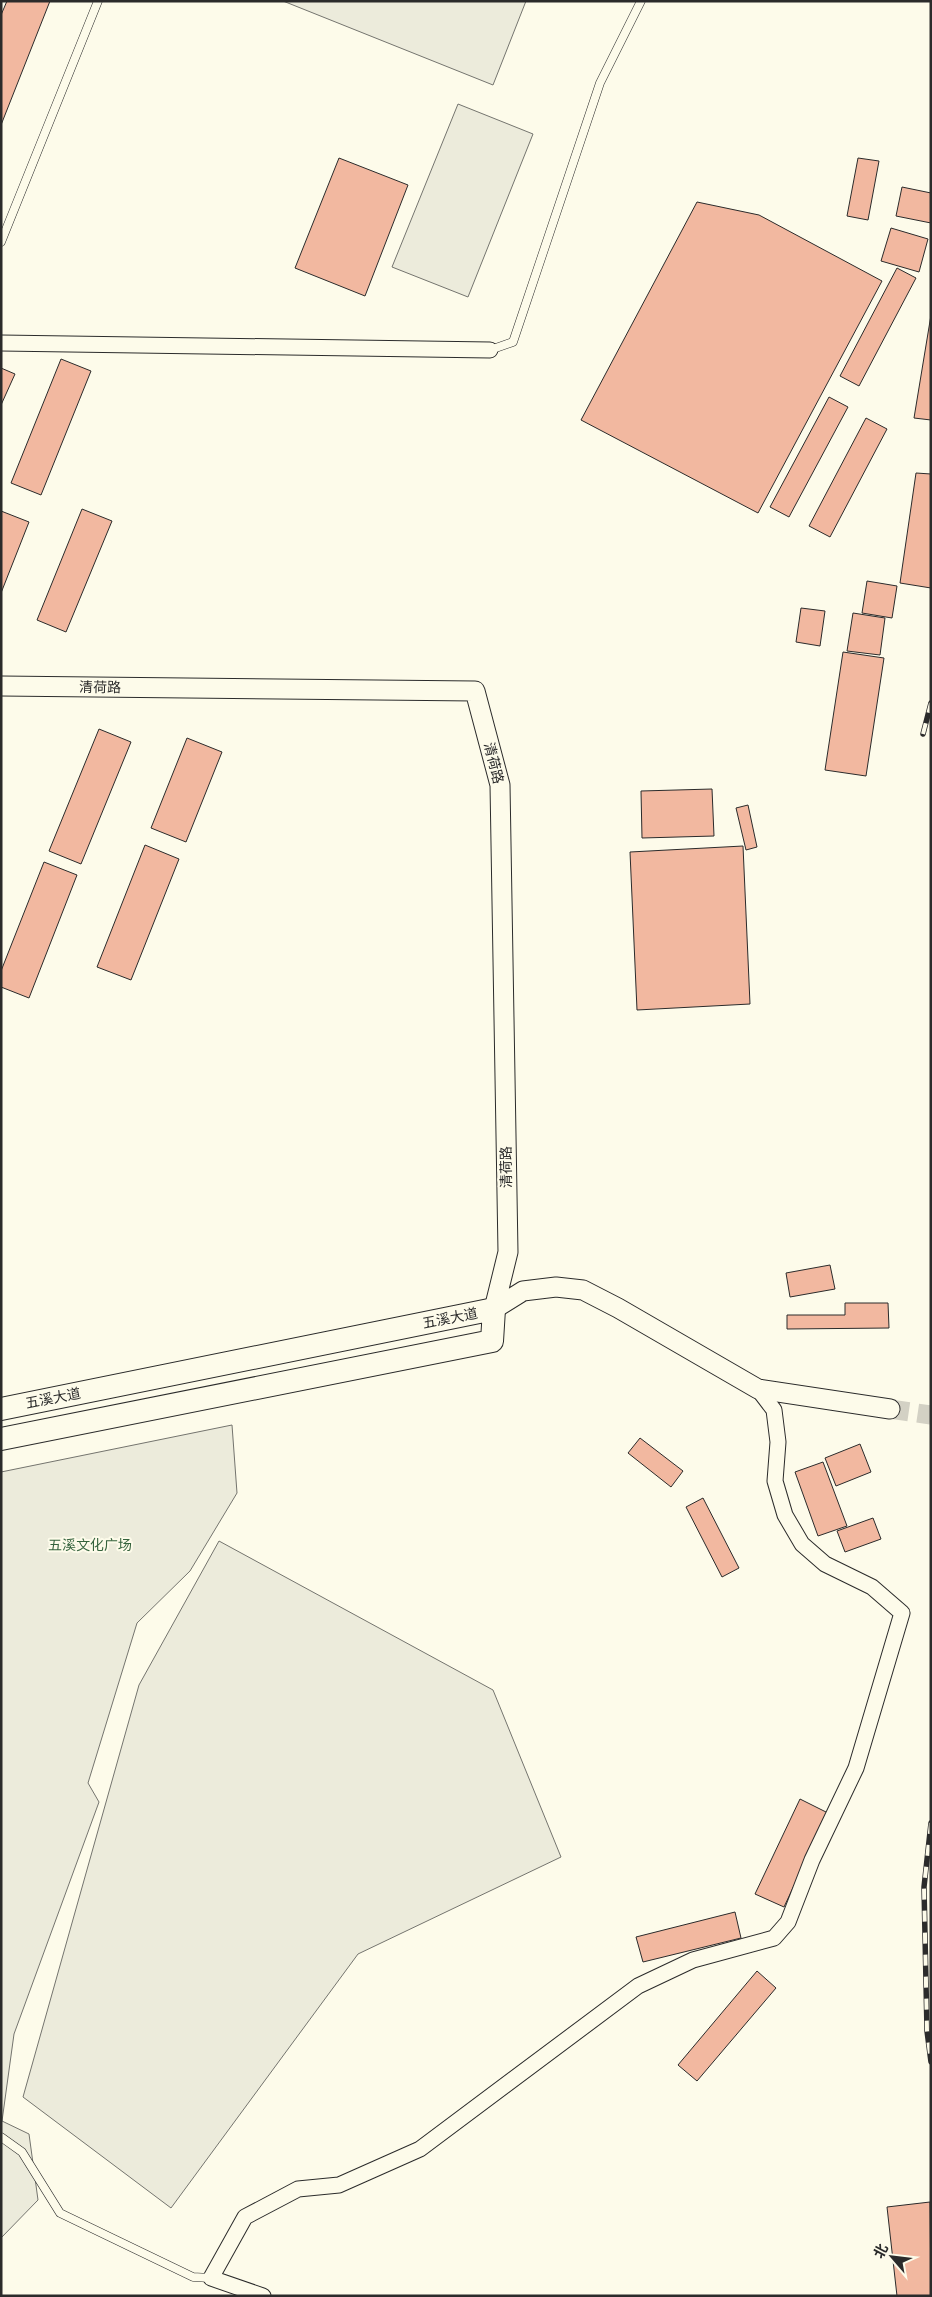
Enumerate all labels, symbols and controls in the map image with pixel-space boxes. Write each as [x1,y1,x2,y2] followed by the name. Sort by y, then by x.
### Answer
[79,679,121,695] street label: 清荷路
[481,741,507,785] street label: 清荷路
[498,1146,514,1188] street label: 清荷路
[421,1305,479,1331] street label: 五溪大道
[24,1385,82,1411] street label: 五溪大道
[48,1537,132,1553] park label: 五溪文化广场
[867,2232,917,2282] north arrow
[870,2241,891,2261] text: 北

